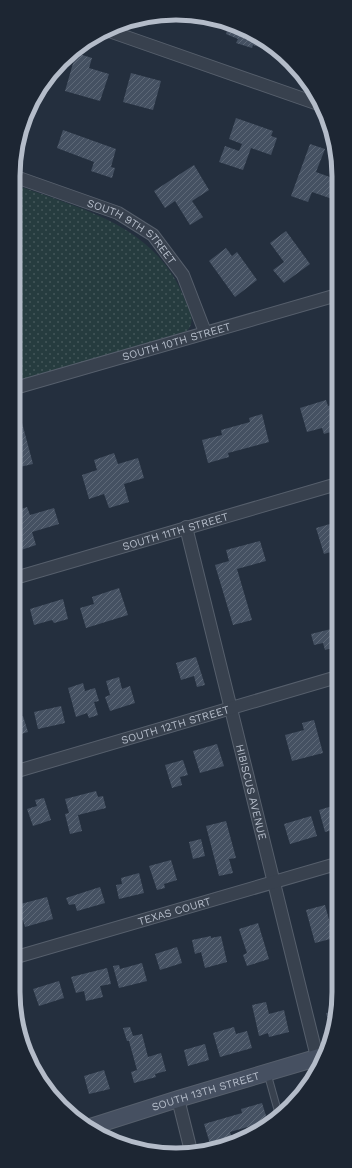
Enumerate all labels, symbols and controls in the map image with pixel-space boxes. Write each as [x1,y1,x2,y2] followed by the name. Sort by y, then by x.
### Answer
[85,197,179,267] street label: SOUTH 9TH STREET
[121,320,233,364] street label: SOUTH 10TH STREET
[121,510,230,553] street label: SOUTH 11TH STREET
[120,703,231,747] street label: SOUTH 12TH STREET
[233,743,269,841] street label: HIBISCUS AVENUE
[136,895,213,928] street label: TEXAS COURT
[150,1069,261,1114] street label: SOUTH 13TH STREET

